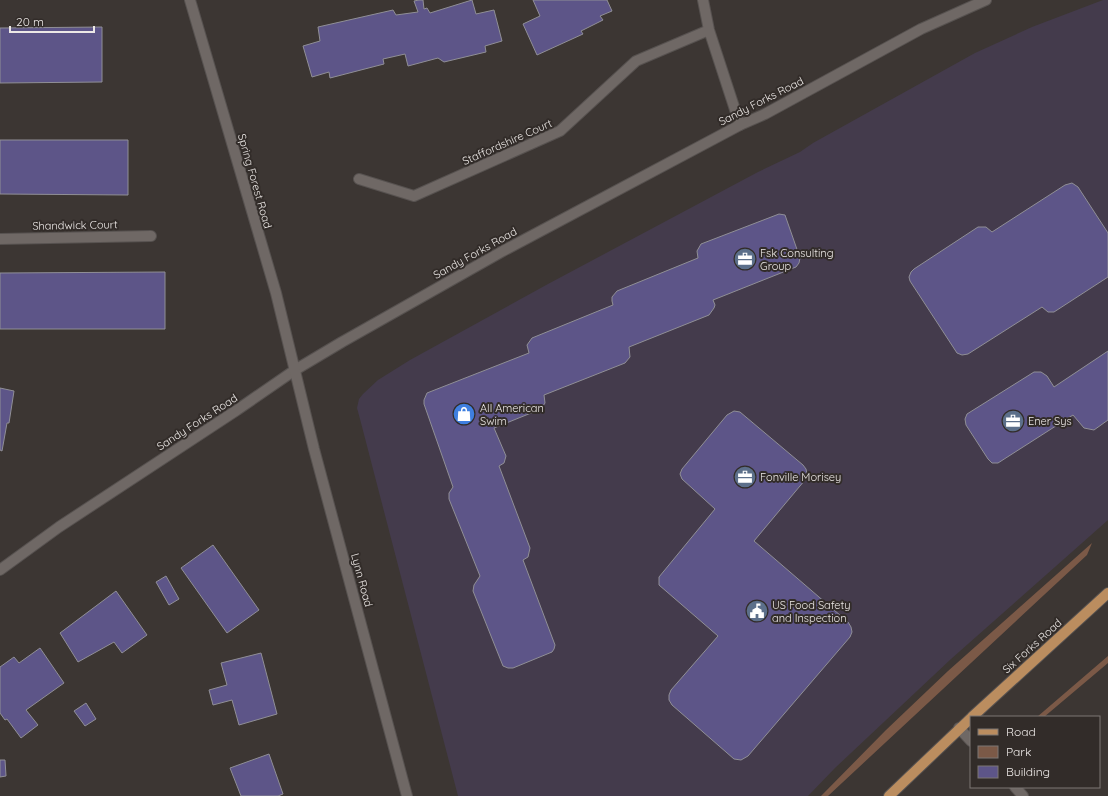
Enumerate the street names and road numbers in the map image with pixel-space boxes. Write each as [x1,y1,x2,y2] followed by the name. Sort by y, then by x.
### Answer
[716,74,806,128] street label: Sandy Forks Road
[460,116,554,168] street label: Staffordshire Court
[235,132,275,230] street label: Spring Forest Road
[32,217,118,233] street label: Shandwick Court
[431,224,519,282] street label: Sandy Forks Road
[154,391,240,453] street label: Sandy Forks Road
[348,552,376,608] street label: Lynn Road
[999,616,1065,676] street label: Six Forks Road

